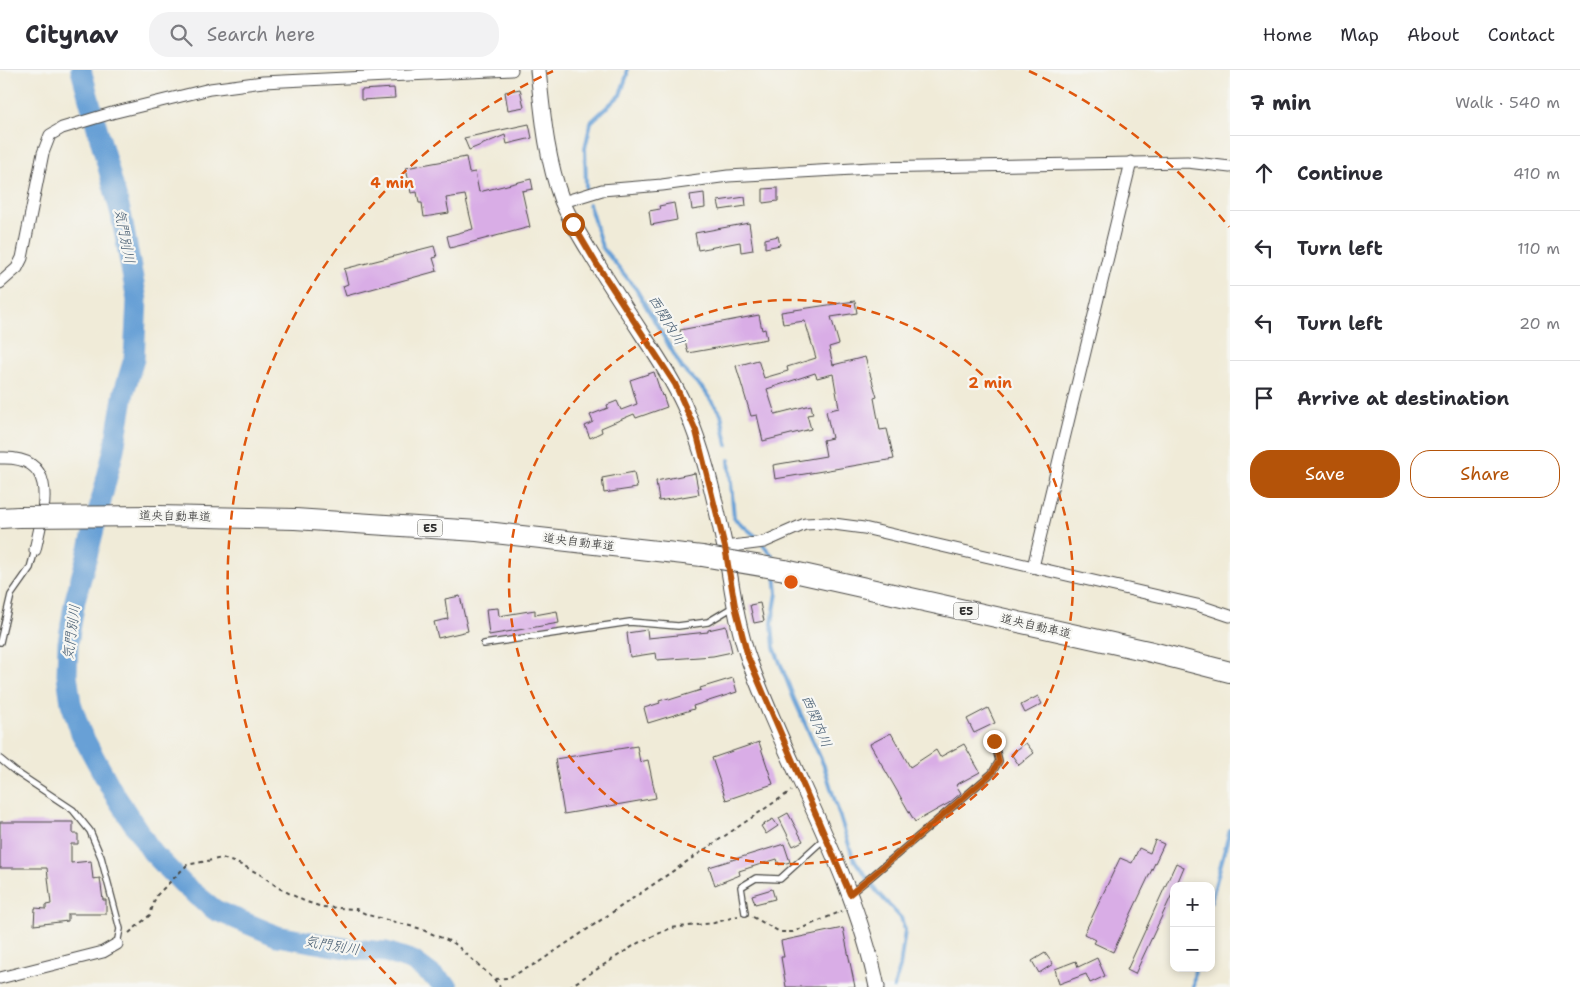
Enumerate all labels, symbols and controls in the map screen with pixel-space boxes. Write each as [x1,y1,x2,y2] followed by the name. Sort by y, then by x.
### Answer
[149,12,499,57] search box
[25,19,119,51] text: Citynav
[167,21,195,49] icon: search
[207,22,315,47] text: Search here
[1263,23,1312,47] text: Home
[1340,23,1379,47] text: Map
[1407,23,1460,47] text: About
[1488,23,1555,47] text: Contact
[1250,89,1311,117] text: 7 min
[1455,92,1560,113] text: Walk · 540 m
[1250,159,1278,187] icon: ahead
[1297,161,1383,186] text: Continue
[1513,163,1560,184] text: 410 m
[370,173,414,193] text: 4 min
[111,207,139,265] water label: 気門別川
[562,213,585,236] route start
[1250,234,1278,262] icon: left
[1297,236,1383,261] text: Turn left
[1517,238,1560,259] text: 110 m
[645,291,689,349] water label: 西関内川
[1250,309,1278,337] icon: left
[1297,311,1383,336] text: Turn left
[1519,313,1560,334] text: 20 m
[968,373,1012,393] text: 2 min
[1250,384,1278,412] icon: arrive
[1297,386,1509,411] text: Arrive at destination
[1250,450,1400,498] button: Save
[1410,450,1560,498] button: Share
[139,507,211,525] street label: 道央自動車道
[418,519,442,536] road number: E5
[542,530,616,554] street label: 道央自動車道
[782,573,800,591] centre of rings
[954,602,978,620] road number: E5
[59,603,83,661] water label: 気門別川
[999,610,1073,642] street label: 道央自動車道
[798,692,836,750] water label: 西関内川
[983,730,1006,753] route end
[1170,882,1215,972] map controls
[1170,882,1215,927] button: +
[1170,927,1215,972] button: −
[303,932,361,958] water label: 気門別川

